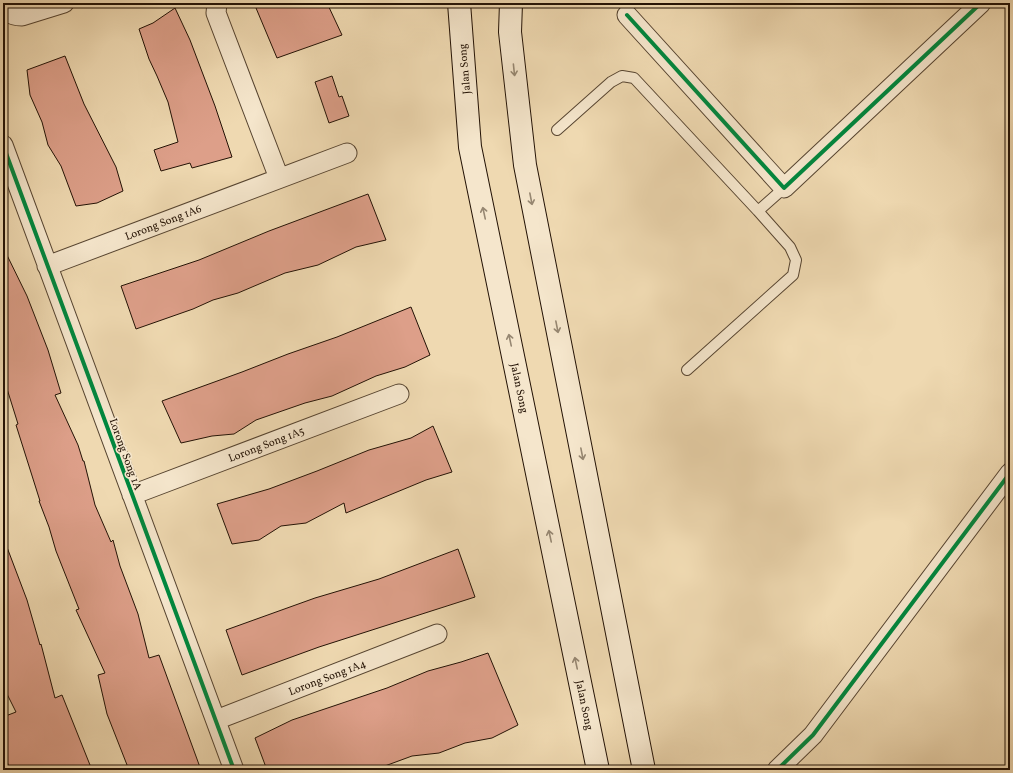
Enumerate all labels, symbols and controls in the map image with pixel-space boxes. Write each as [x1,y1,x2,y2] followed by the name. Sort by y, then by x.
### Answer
[456,43,475,95] street label: Jalan Song
[510,63,518,76] one-way arrow
[528,192,536,205] one-way arrow
[123,202,204,245] street label: Lorong Song 1A6
[479,206,487,219] one-way arrow
[553,320,561,333] one-way arrow
[505,334,513,347] one-way arrow
[506,362,531,415] street label: Jalan Song
[105,417,145,493] street label: Lorong Song 1A
[226,424,307,467] street label: Lorong Song 1A5
[578,447,586,460] one-way arrow
[546,530,554,543] one-way arrow
[287,657,369,700] street label: Lorong Song 1A4
[572,657,580,670] one-way arrow
[571,679,596,732] street label: Jalan Song

